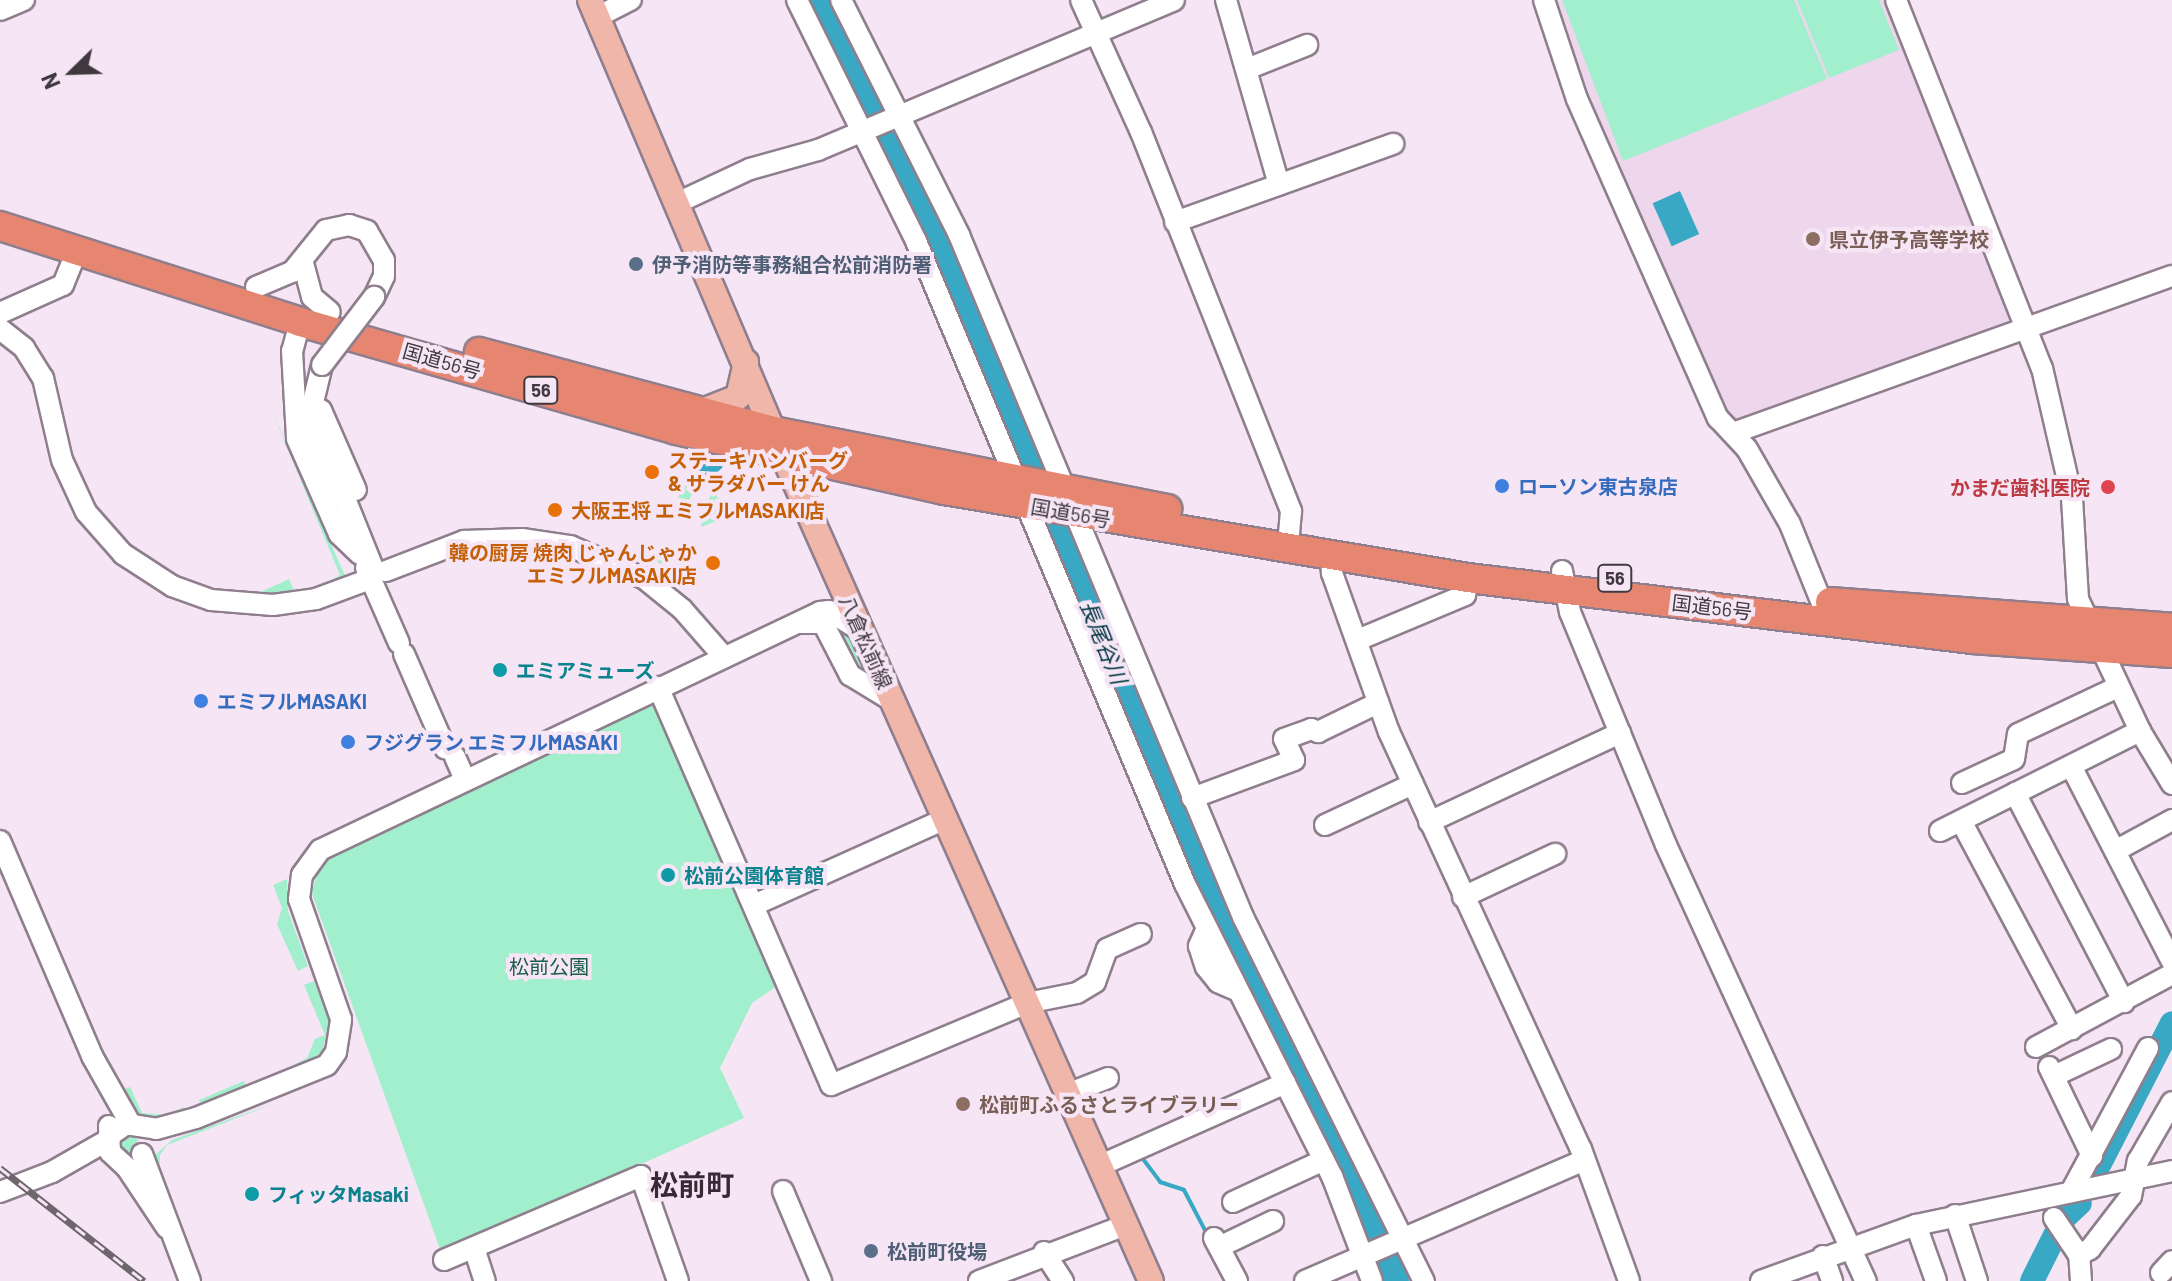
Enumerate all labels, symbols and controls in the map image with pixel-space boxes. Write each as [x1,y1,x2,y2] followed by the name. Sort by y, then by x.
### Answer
[32,32,112,112] north arrow
[35,70,65,93] text: N
[1829,227,1989,251] place label: 県立伊予高等学校
[1804,230,1822,248] marker: 県立伊予高等学校
[652,252,932,276] place label: 伊予消防等事務組合松前消防署
[627,255,645,273] marker: 伊予消防等事務組合松前消防署
[400,338,484,384] street label: 国道56号
[523,376,559,404] road number: 56
[668,448,848,495] place label: ステーキハンバーグ & サラダバー けん
[643,463,661,481] marker: ステーキハンバーグ & サラダバー けん
[1518,474,1678,498] place label: ローソン東古泉店
[1950,475,2090,499] place label: かまだ歯科医院
[2097,476,2119,498] marker: かまだ歯科医院
[1493,477,1511,495] marker: ローソン東古泉店
[1029,494,1113,532] street label: 国道56号
[571,498,825,522] place label: 大阪王将 エミフルMASAKI店
[546,501,564,519] marker: 大阪王将 エミフルMASAKI店
[449,540,697,587] place label: 韓の厨房 焼肉 じゃんじゃか エミフルMASAKI店
[704,554,722,572] marker: 韓の厨房 焼肉 じゃんじゃか エミフルMASAKI店
[1597,564,1633,592] road number: 56
[1671,590,1753,624] street label: 国道56号
[835,591,897,693] street label: 八倉松前線
[1075,596,1133,688] water label: 長尾谷川
[516,658,656,682] place label: エミアミューズ
[491,661,509,679] marker: エミアミューズ
[217,689,367,713] place label: エミフルMASAKI
[192,692,210,710] marker: エミフルMASAKI
[364,730,618,754] place label: フジグラン エミフルMASAKI
[339,733,357,751] marker: フジグラン エミフルMASAKI
[684,863,824,887] place label: 松前公園体育館
[659,866,677,884] marker: 松前公園体育館
[509,954,589,978] park label: 松前公園
[979,1092,1239,1116] place label: 松前町ふるさとライブラリー
[954,1095,972,1113] marker: 松前町ふるさとライブラリー
[650,1167,734,1201] district label: 松前町
[268,1182,409,1206] place label: フィッタMasaki
[243,1185,261,1203] marker: フィッタMasaki
[887,1239,987,1263] place label: 松前町役場
[862,1242,880,1260] marker: 松前町役場

